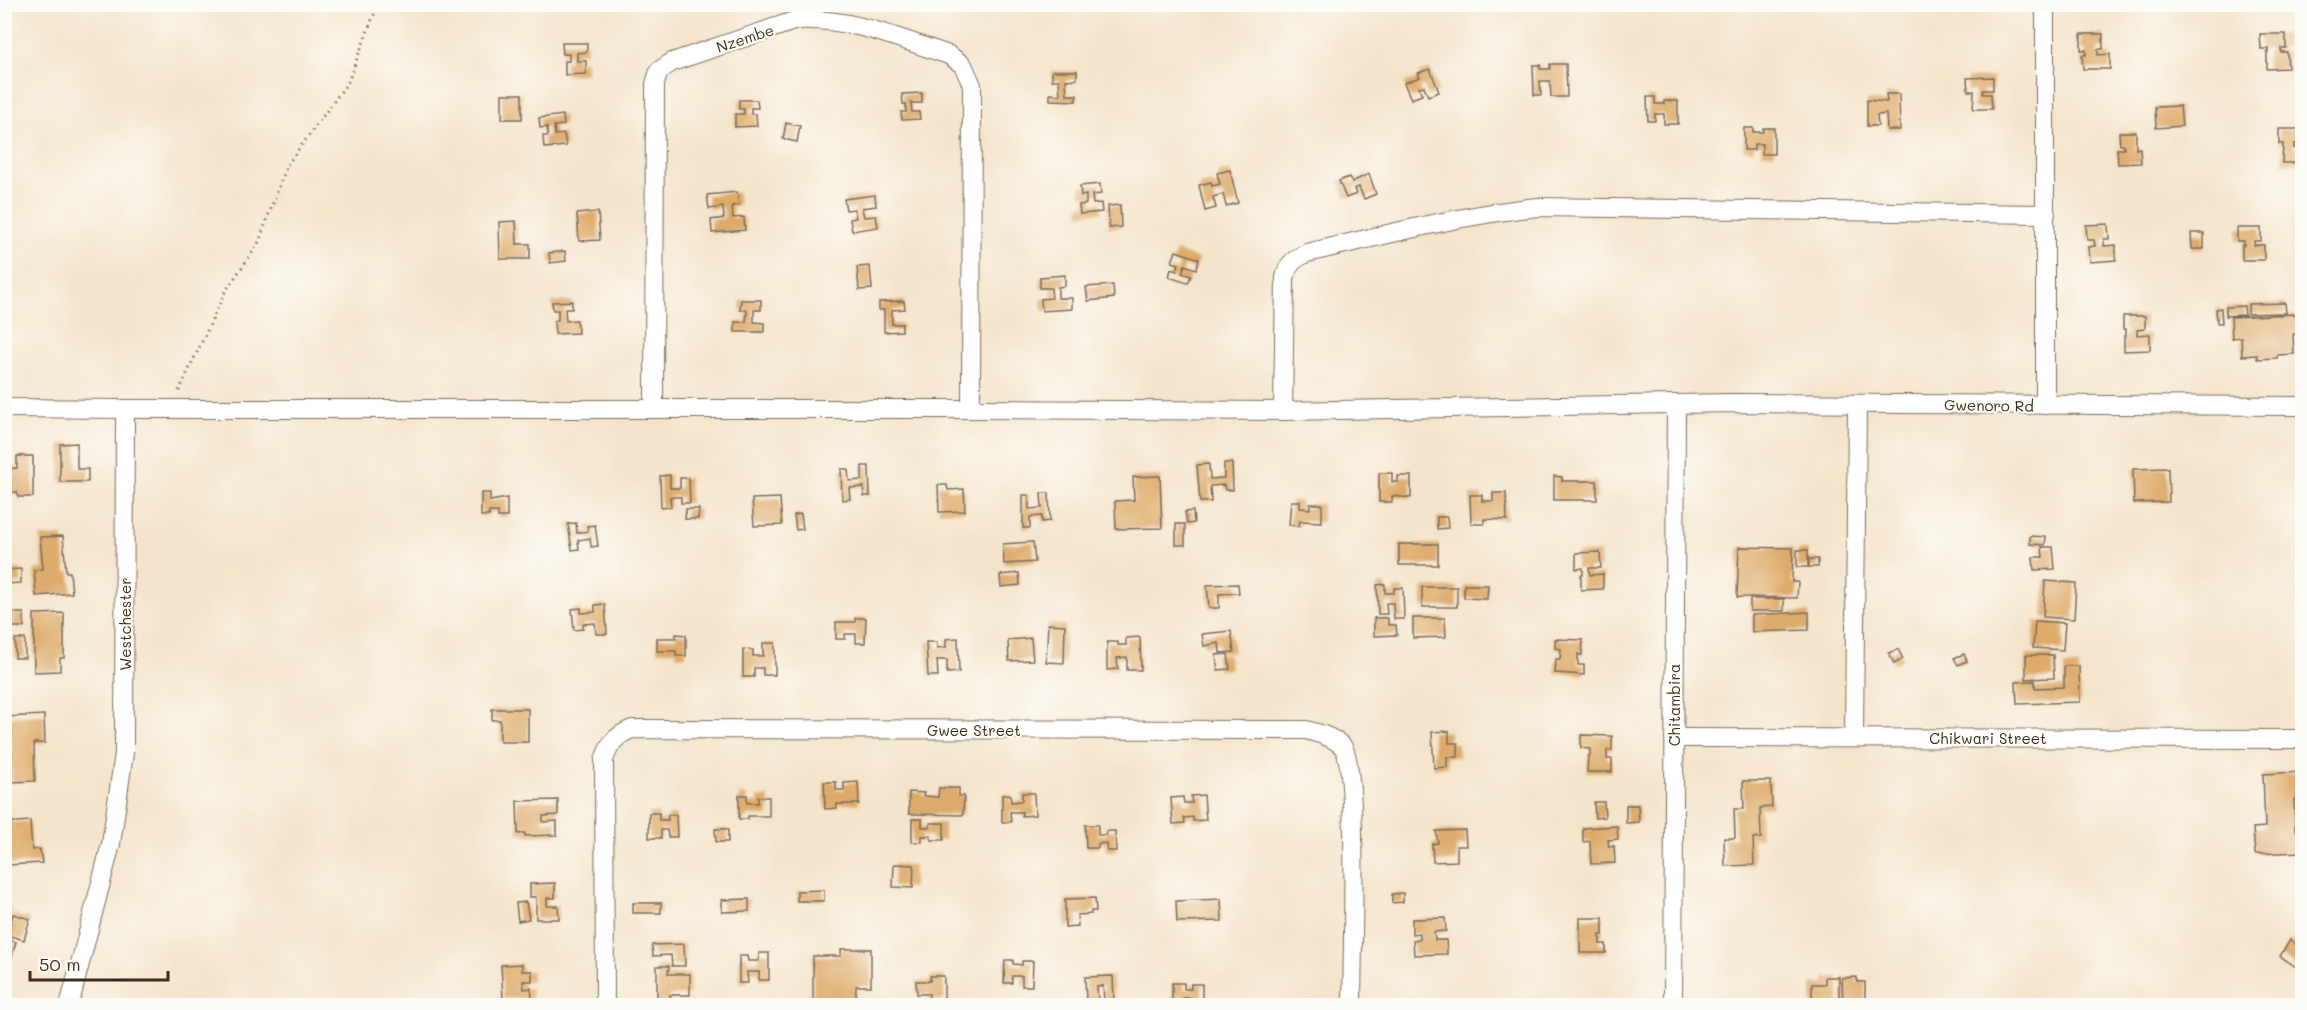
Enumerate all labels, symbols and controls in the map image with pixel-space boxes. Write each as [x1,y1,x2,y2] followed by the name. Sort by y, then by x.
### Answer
[714,19,776,57] street label: Nzembe
[1944,394,2034,416] street label: Gwenoro Rd
[115,577,135,671] street label: Westchester
[1664,664,1684,746] street label: Chitambira
[927,720,1021,740] street label: Gwee Street
[1929,728,2047,748] street label: Chikwari Street
[30,944,168,982] scale bar
[39,952,81,976] text: 50 m

